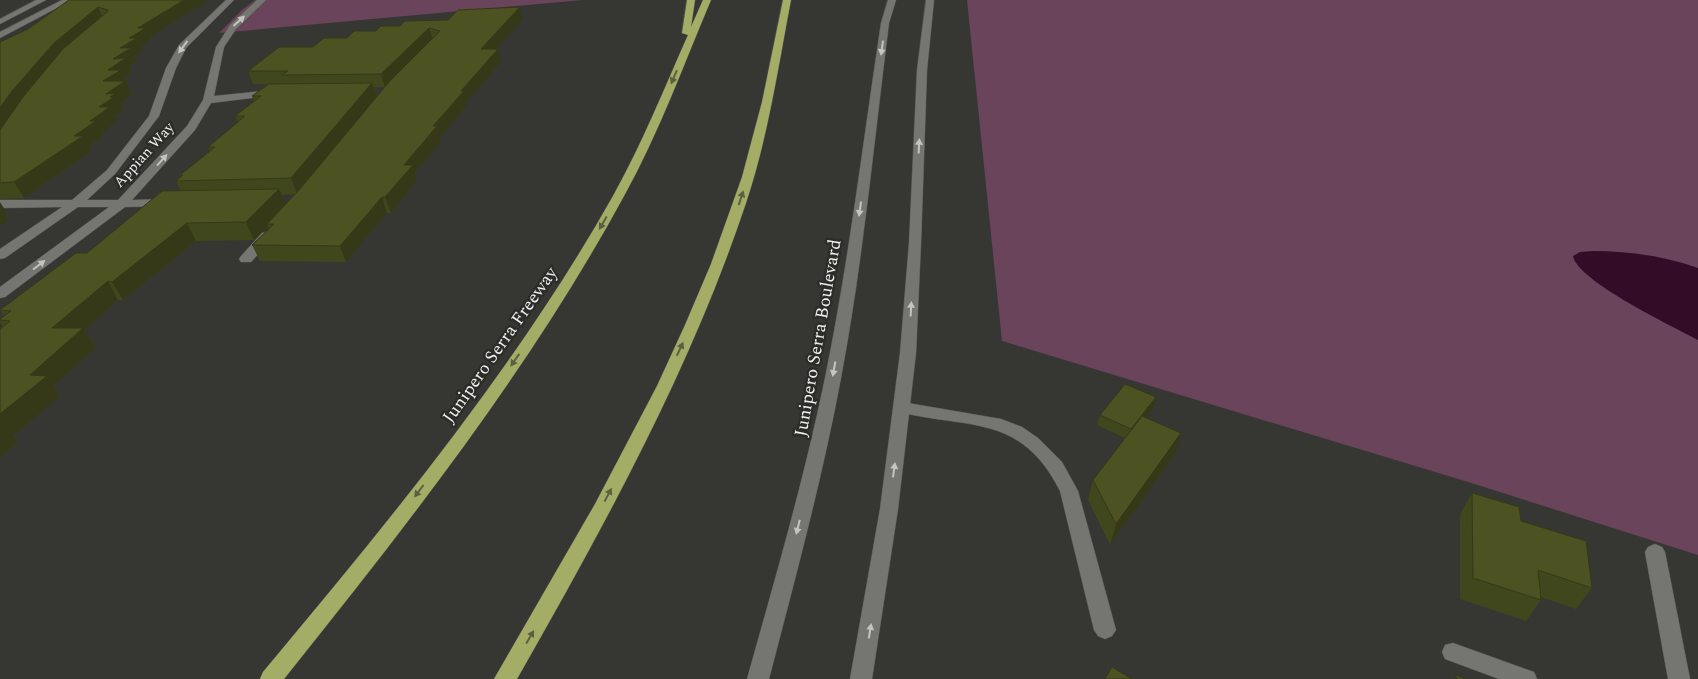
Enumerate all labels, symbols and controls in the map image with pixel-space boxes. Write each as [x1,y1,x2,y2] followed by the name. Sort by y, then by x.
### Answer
[233,15,245,27] one-way arrow
[178,40,189,53] one-way arrow
[878,40,886,56] one-way arrow
[669,70,677,84] one-way arrow
[108,116,180,193] street label: Appian Way
[915,138,923,154] one-way arrow
[156,154,168,166] one-way arrow
[738,191,745,206] one-way arrow
[856,201,864,217] one-way arrow
[598,216,607,229] one-way arrow
[787,237,849,439] street label: Junipero Serra Boulevard
[32,260,46,270] one-way arrow
[436,260,565,429] street label: Junipero Serra Freeway
[907,301,915,317] one-way arrow
[677,342,685,356] one-way arrow
[510,353,520,367] one-way arrow
[830,361,838,377] one-way arrow
[890,462,898,478] one-way arrow
[414,484,424,498] one-way arrow
[604,488,613,501] one-way arrow
[794,520,802,535] one-way arrow
[866,623,874,639] one-way arrow
[525,630,534,643] one-way arrow

